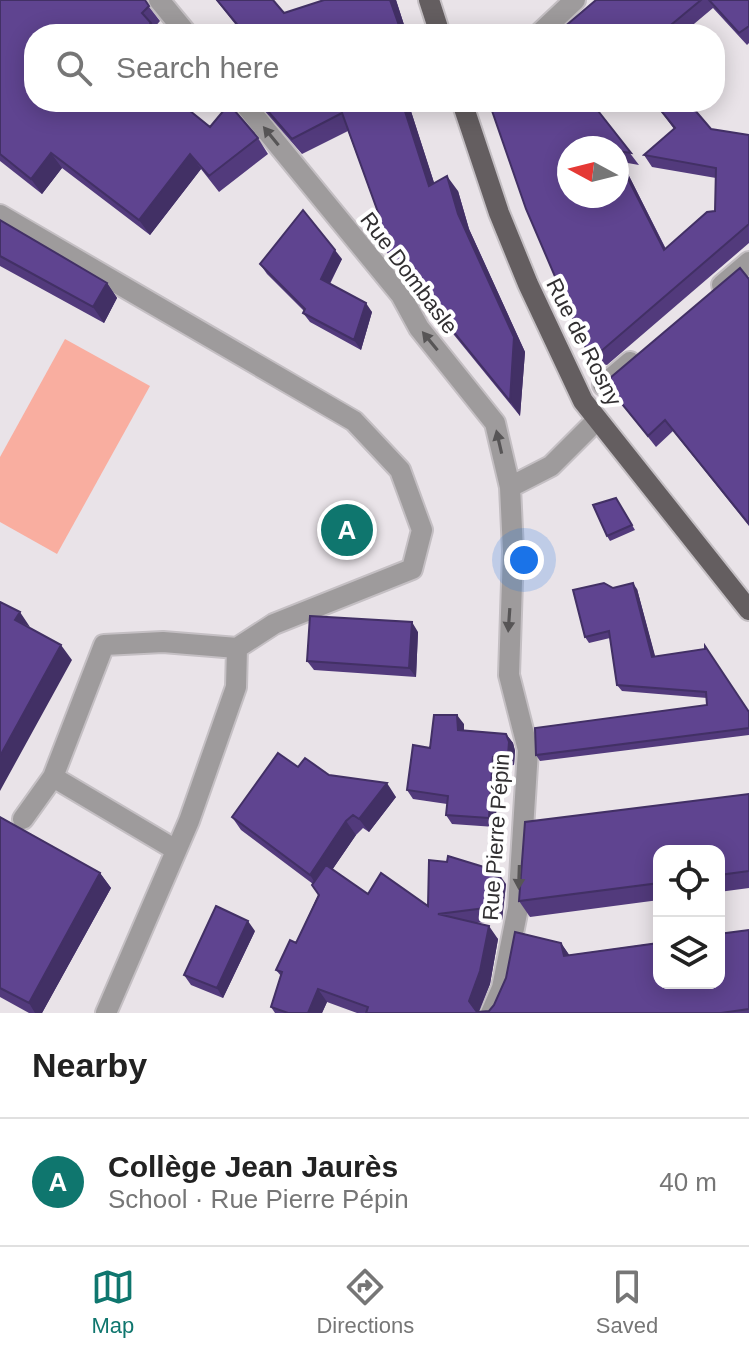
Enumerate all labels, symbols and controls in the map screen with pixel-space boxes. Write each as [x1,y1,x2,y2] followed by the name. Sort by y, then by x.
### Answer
[24,24,725,112] search box
[52,46,96,90] icon: search
[116,51,279,84] text: Search here
[263,126,280,146] one-way arrow
[557,136,629,208] north arrow
[355,207,463,339] street label: Rue Dombasle
[541,274,627,410] street label: Rue de Rosny
[422,331,439,351] one-way arrow
[492,429,505,454] one-way arrow
[321,500,373,560] pin: A
[504,540,544,580] your location
[502,608,515,633] one-way arrow
[478,753,514,921] street label: Rue Pierre Pépin
[653,845,725,989] map controls
[653,845,725,917] button: locate
[513,865,526,890] one-way arrow
[653,917,725,989] button: layers
[32,1046,147,1084] text: Nearby
[108,1150,398,1183] text: Collège Jean Jaurès
[49,1167,67,1197] text: A
[659,1167,717,1197] text: 40 m
[108,1184,409,1214] text: School · Rue Pierre Pépin
[91,1265,135,1339] tab: Map
[316,1265,414,1339] tab: Directions
[596,1265,658,1339] tab: Saved

